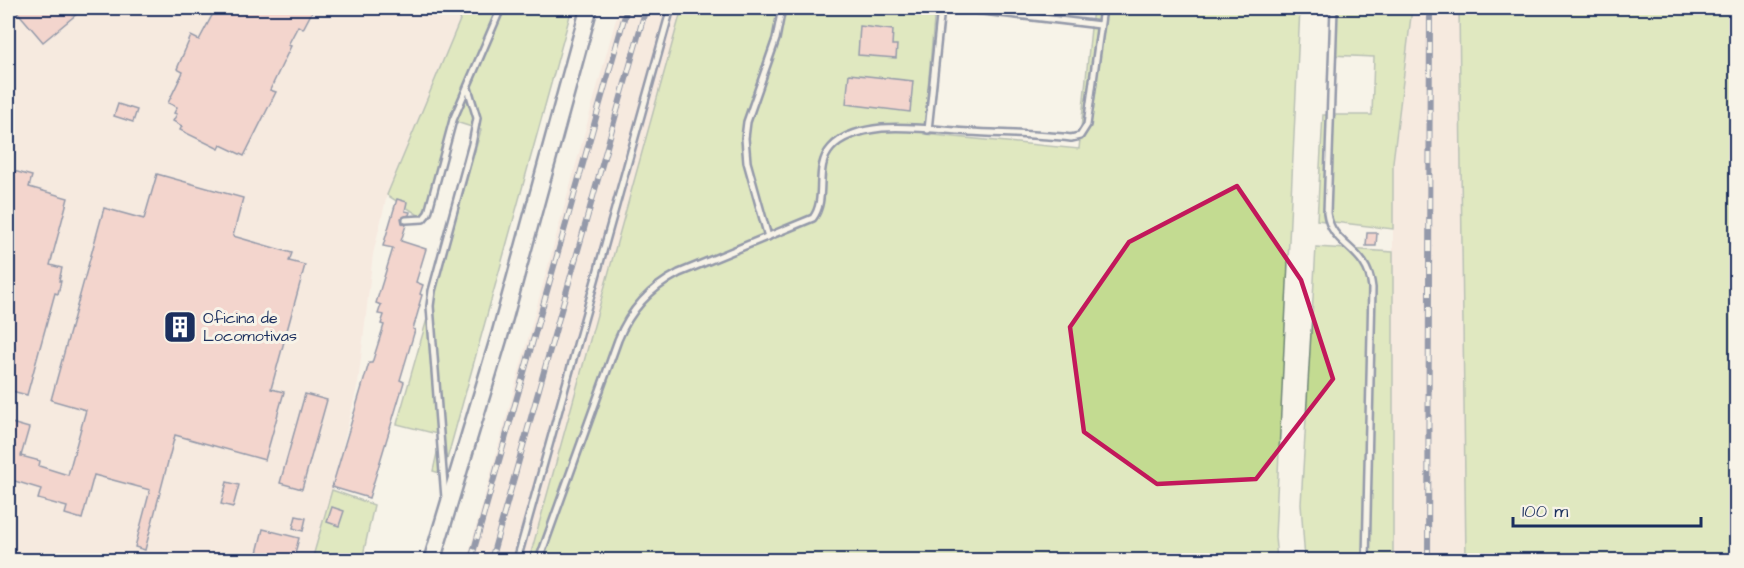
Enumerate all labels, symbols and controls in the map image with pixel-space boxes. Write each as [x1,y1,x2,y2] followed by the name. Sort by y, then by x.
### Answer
[203,307,297,347] place label: Oficina de Locomotivas
[162,309,198,345] building icon: Oficina de Locomotivas
[1513,490,1700,528] scale bar
[1522,499,1568,524] text: 100 m

